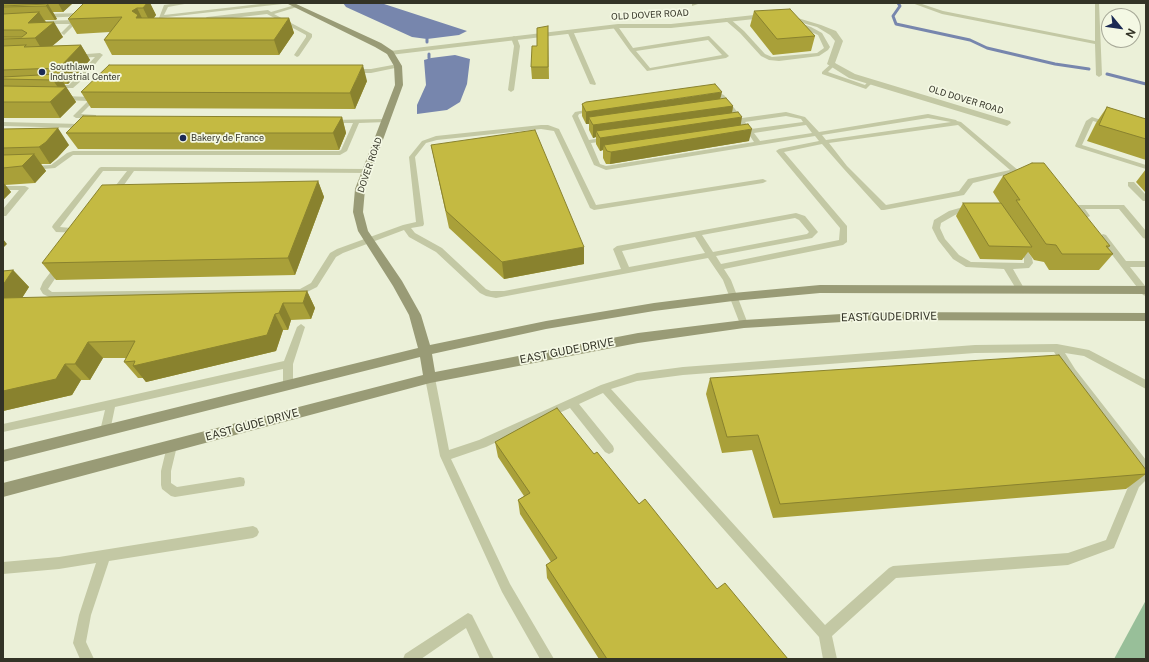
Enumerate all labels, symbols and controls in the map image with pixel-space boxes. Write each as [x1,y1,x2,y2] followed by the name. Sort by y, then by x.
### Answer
[611,8,689,22] street label: OLD DOVER ROAD
[1101,8,1141,48] north arrow
[1123,27,1138,40] text: N
[50,62,120,83] place label: Southlawn Industrial Center
[37,67,47,77] marker: Southlawn Industrial Center
[927,83,1005,117] street label: OLD DOVER ROAD
[178,133,188,143] marker: Bakery de France
[191,133,264,143] place label: Bakery de France
[356,136,384,194] street label: DOVER ROAD
[841,310,937,324] street label: EAST GUDE DRIVE
[519,335,615,367] street label: EAST GUDE DRIVE
[204,406,300,444] street label: EAST GUDE DRIVE

